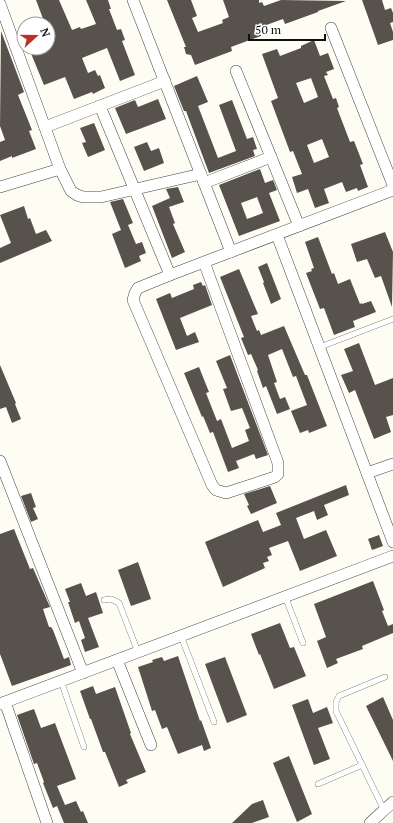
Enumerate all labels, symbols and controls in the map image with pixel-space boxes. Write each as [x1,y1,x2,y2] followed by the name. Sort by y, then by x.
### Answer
[16,16,56,56] north arrow
[249,16,325,42] scale bar
[255,22,282,37] text: 50 m
[37,26,54,39] text: N

